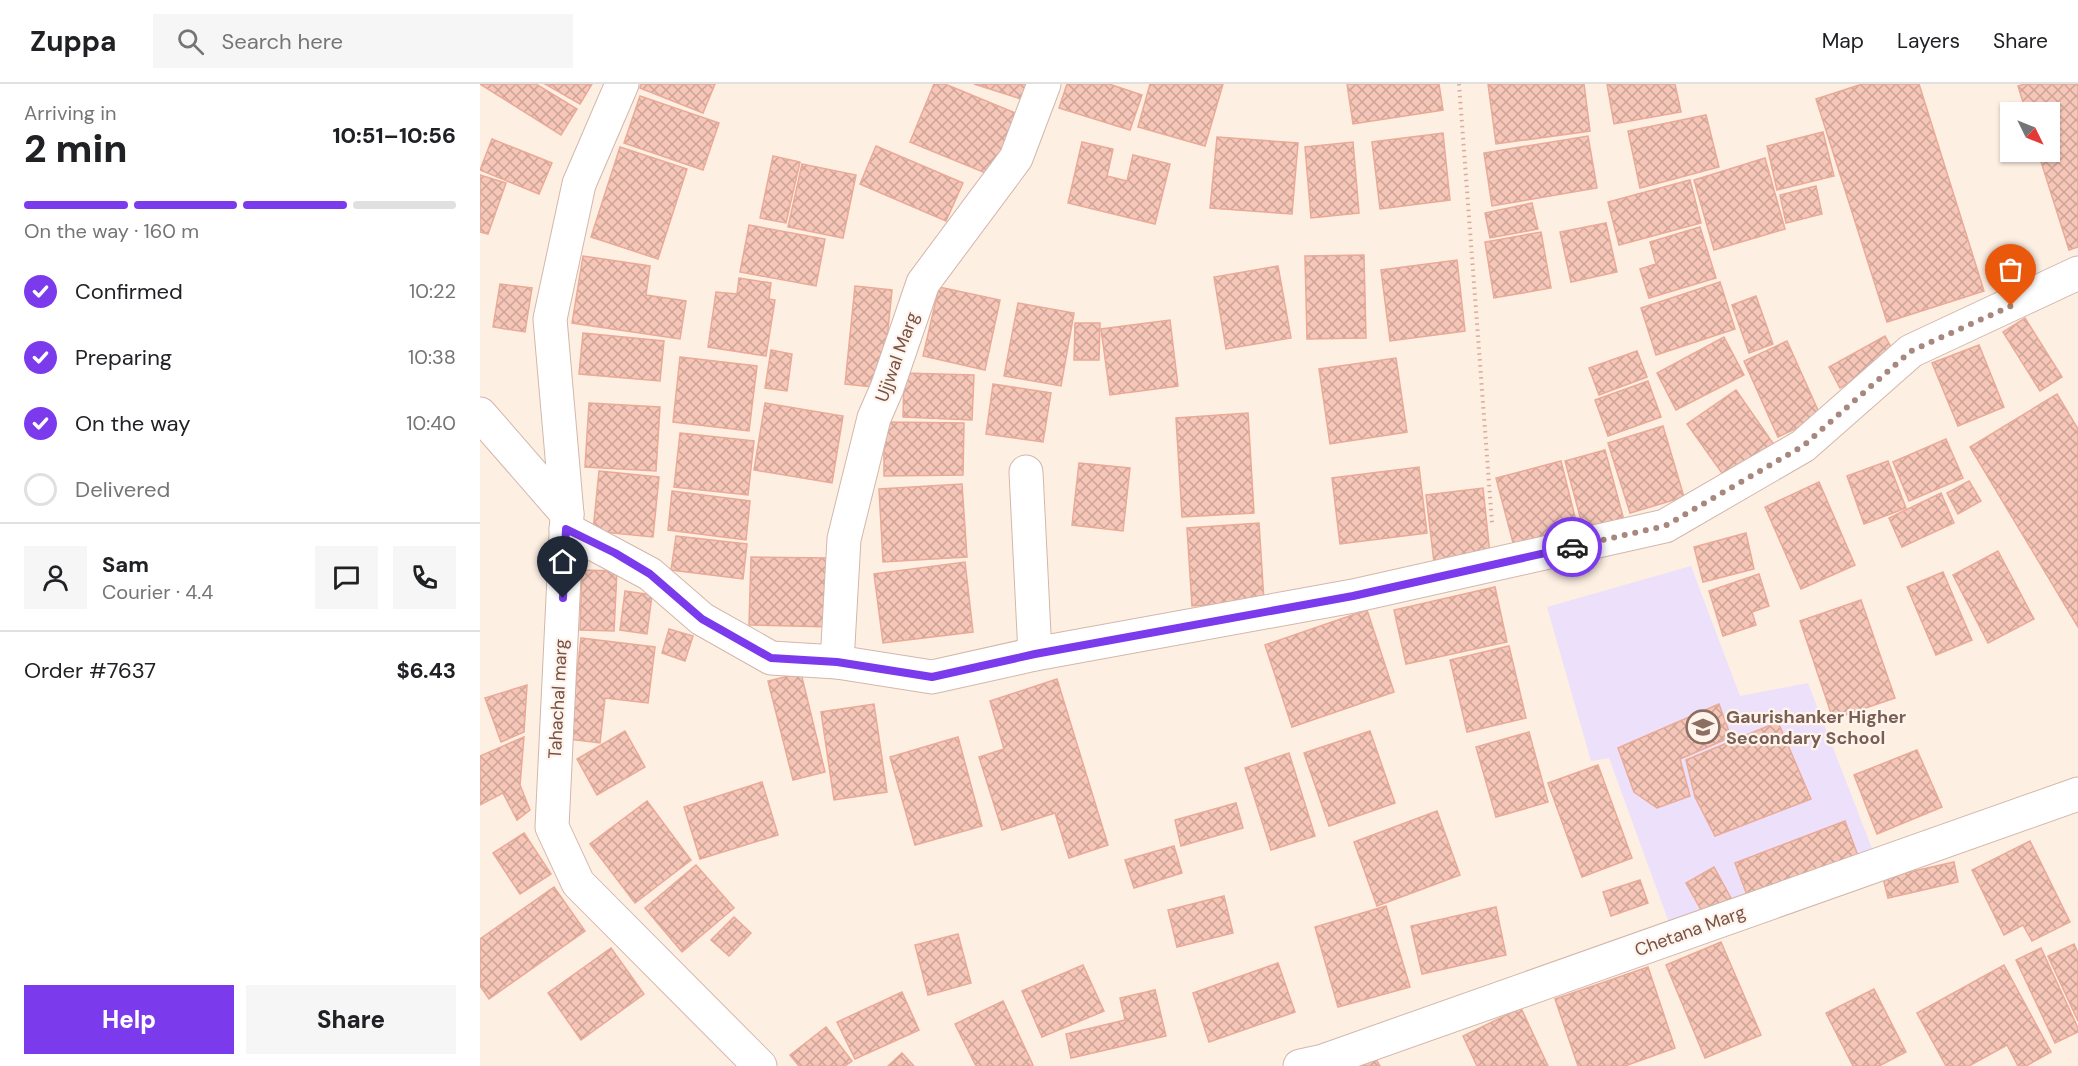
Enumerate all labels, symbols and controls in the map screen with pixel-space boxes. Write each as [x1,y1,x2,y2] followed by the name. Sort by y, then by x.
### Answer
[153,14,573,68] search box
[30,23,117,60] text: Zuppa
[174,25,207,58] icon: search
[222,27,343,56] text: Search here
[1822,27,1864,55] text: Map
[1897,27,1960,55] text: Layers
[1993,27,2048,55] text: Share
[24,100,116,126] text: Arriving in
[2000,102,2060,162] north arrow
[2000,102,2060,162] map controls
[332,121,456,150] text: 10:51–10:56
[24,123,128,174] text: 2 min
[24,218,199,244] text: On the way · 160 m
[1985,244,2036,306] pin
[1994,253,2027,286] icon: bag
[24,275,57,308] icon: check
[75,277,183,306] text: Confirmed
[409,278,456,304] text: 10:22
[870,309,924,405] street label: Ujjwal Marg
[24,341,57,374] icon: check
[75,343,172,372] text: Preparing
[408,344,456,370] text: 10:38
[24,407,57,440] icon: check
[75,409,190,438] text: On the way
[406,410,456,436] text: 10:40
[75,475,170,504] text: Delivered
[1542,517,1602,577] courier
[1556,531,1589,564] icon: car
[537,536,588,598] pin
[546,545,579,578] icon: home
[24,546,87,609] button: person
[315,546,378,609] button: chat
[393,546,456,609] button: phone
[102,550,149,579] text: Sam
[102,579,213,605] text: Courier · 4.4
[543,638,573,760] street label: Tahachal marg
[24,656,156,685] text: Order #7637
[396,656,456,685] text: $6.43
[1726,705,1906,750] place label: Gaurishanker Higher Secondary School
[1685,709,1721,745] school or university icon: Gaurishanker Higher Secondary School
[1631,900,1749,962] street label: Chetana Marg
[24,985,234,1054] button: Help
[246,985,456,1054] button: Share

